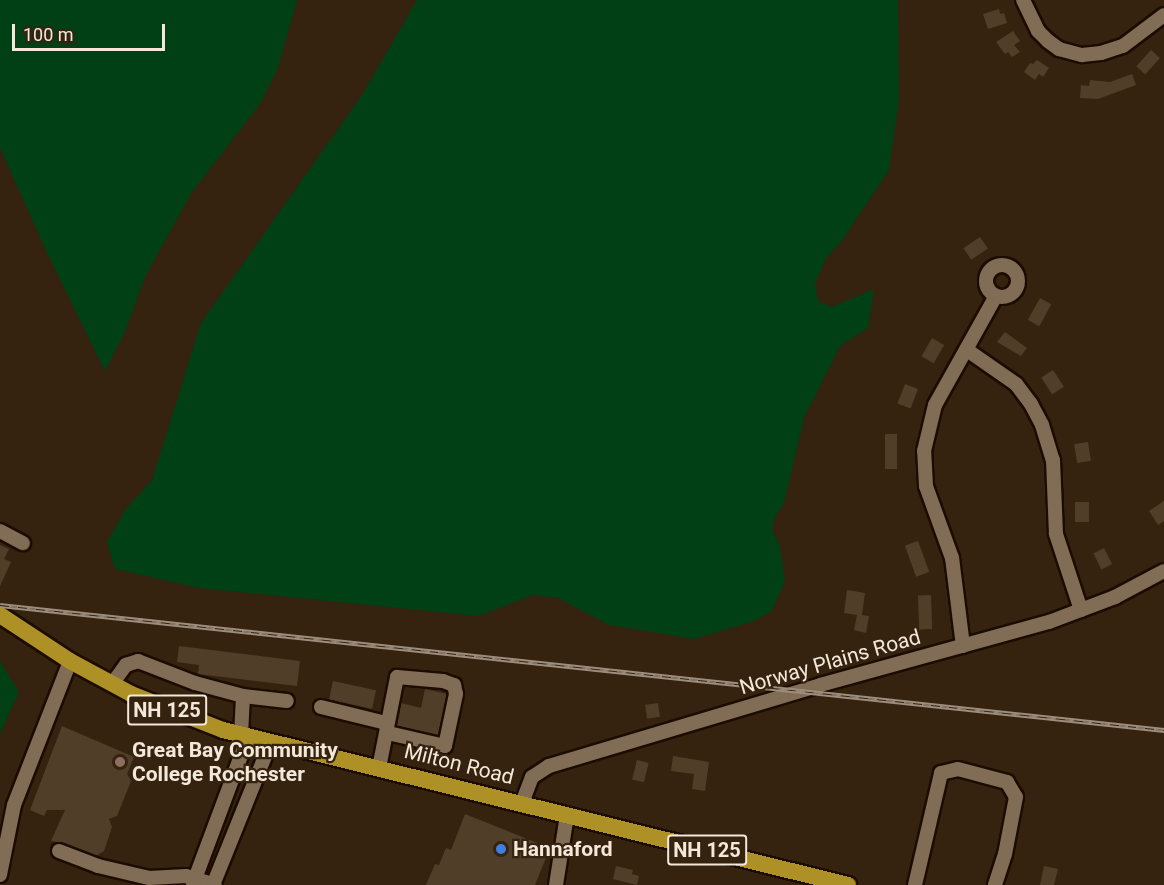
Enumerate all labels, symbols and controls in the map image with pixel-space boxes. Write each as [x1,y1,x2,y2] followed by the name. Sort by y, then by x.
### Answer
[15,12,168,50] scale bar
[23,24,74,45] text: 100 m
[737,624,923,700] street label: Norway Plains Road
[126,693,207,727] road number: NH 125
[132,737,338,787] place label: Great Bay Community College Rochester
[402,738,516,790] street label: Milton Road
[113,755,127,769] marker: Great Bay Community College Rochester
[666,833,748,867] road number: NH 125
[513,836,613,862] place label: Hannaford
[494,842,508,856] marker: Hannaford

